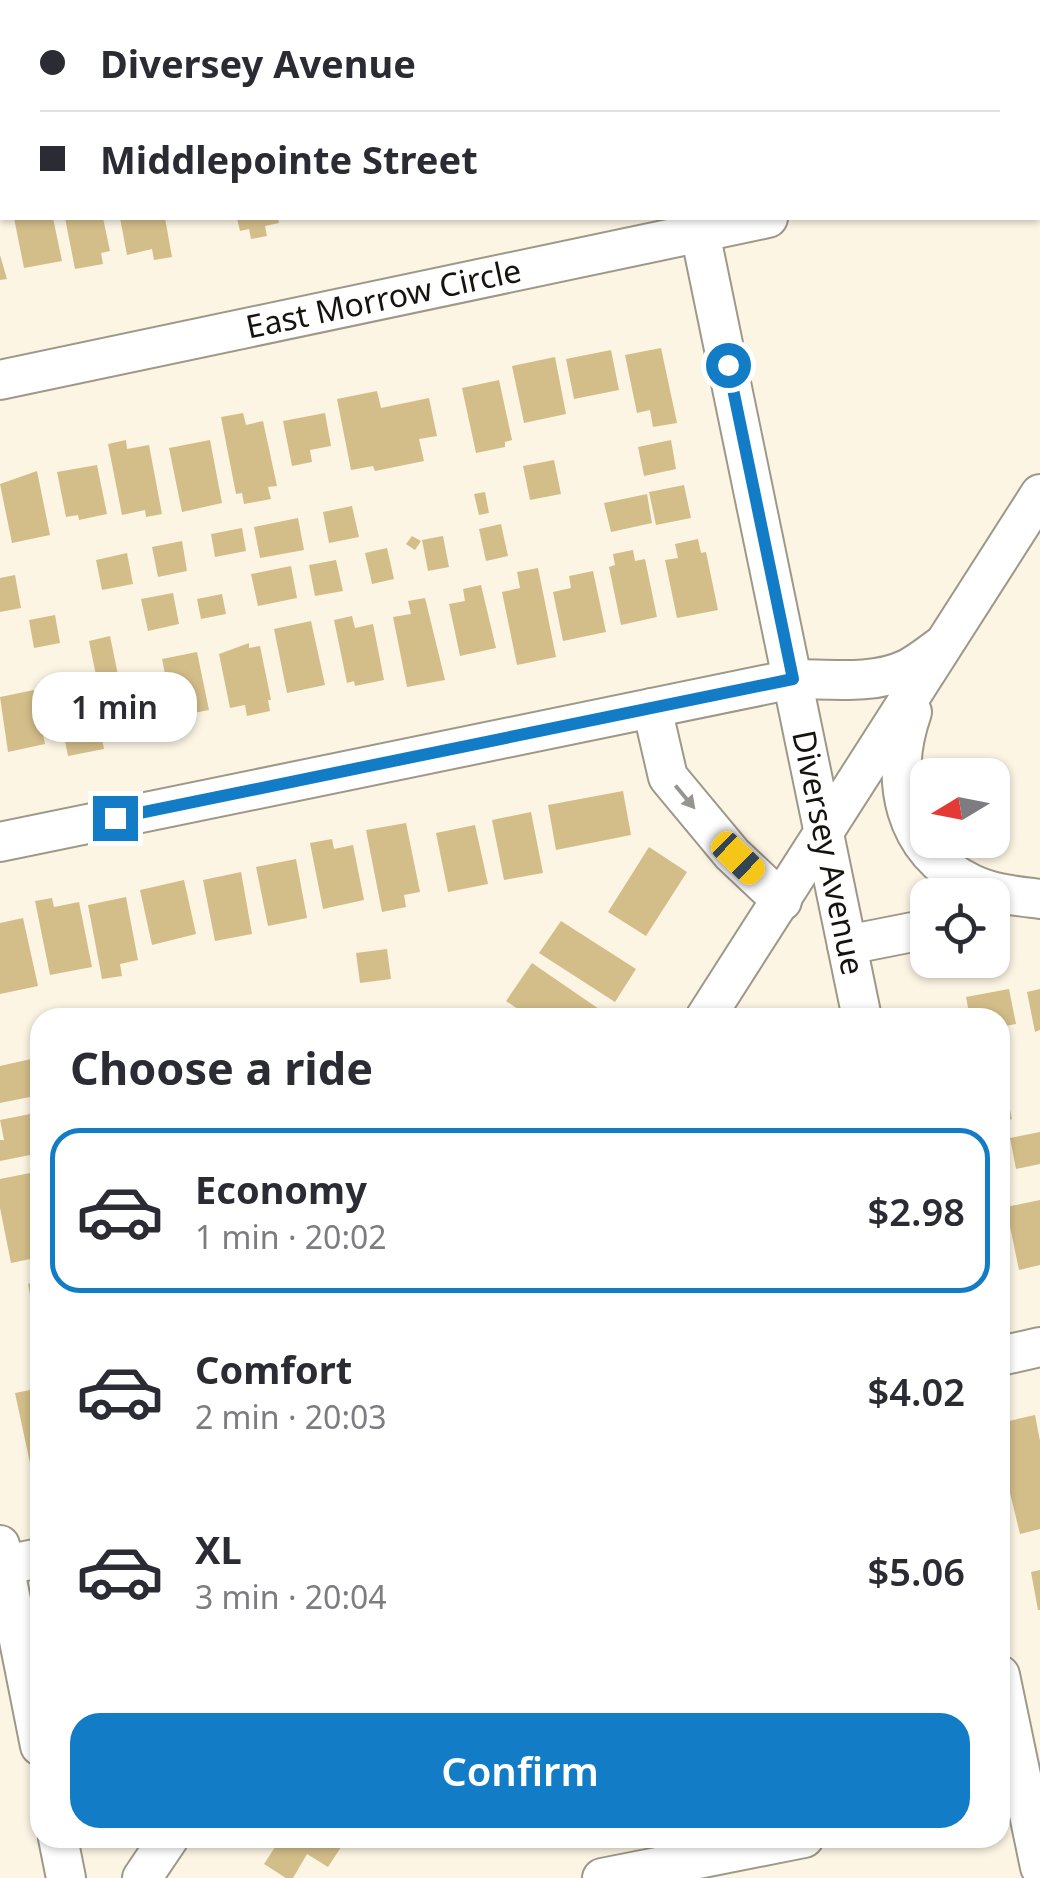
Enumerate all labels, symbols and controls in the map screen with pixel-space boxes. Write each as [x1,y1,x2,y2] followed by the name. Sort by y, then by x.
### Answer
[100,37,416,89] text: Diversey Avenue
[100,133,478,185] text: Middlepointe Street
[242,248,525,348] street label: East Morrow Circle
[706,343,751,388] route start
[32,673,198,743] callout: 1 min
[71,685,158,728] text: 1 min
[783,726,876,979] street label: Diversey Avenue
[910,758,1010,858] north arrow
[910,758,1010,978] map controls
[674,785,695,810] one-way arrow
[93,796,138,841] route end
[706,826,770,890] car
[910,878,1010,978] button: locate
[70,1037,373,1098] text: Choose a ride
[195,1163,367,1215] text: Economy
[75,1166,165,1256] icon: car
[868,1185,965,1237] text: $2.98
[195,1215,387,1258] text: 1 min · 20:02
[195,1343,352,1395] text: Comfort
[75,1346,165,1436] icon: car
[868,1365,965,1417] text: $4.02
[195,1395,387,1438] text: 2 min · 20:03
[195,1523,242,1575] text: XL
[75,1526,165,1616] icon: car
[868,1545,965,1597] text: $5.06
[195,1575,387,1618] text: 3 min · 20:04
[70,1713,970,1828] button: Confirm

